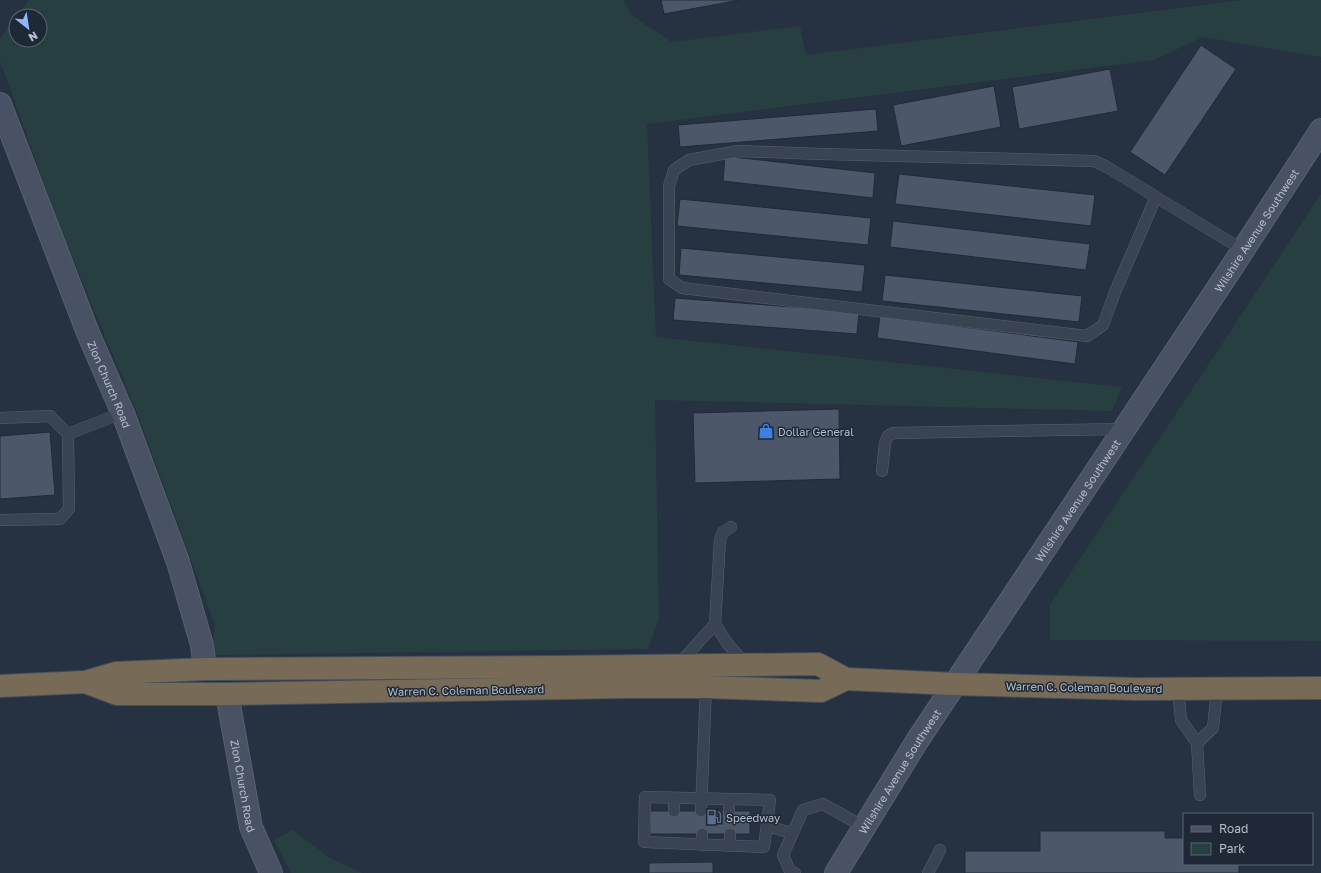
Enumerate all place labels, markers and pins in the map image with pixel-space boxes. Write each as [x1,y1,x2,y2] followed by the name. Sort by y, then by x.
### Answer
[757,422,775,440] shop icon: Dollar General
[778,425,854,438] place label: Dollar General
[705,808,723,826] fuel station icon: Speedway
[726,811,780,824] place label: Speedway

